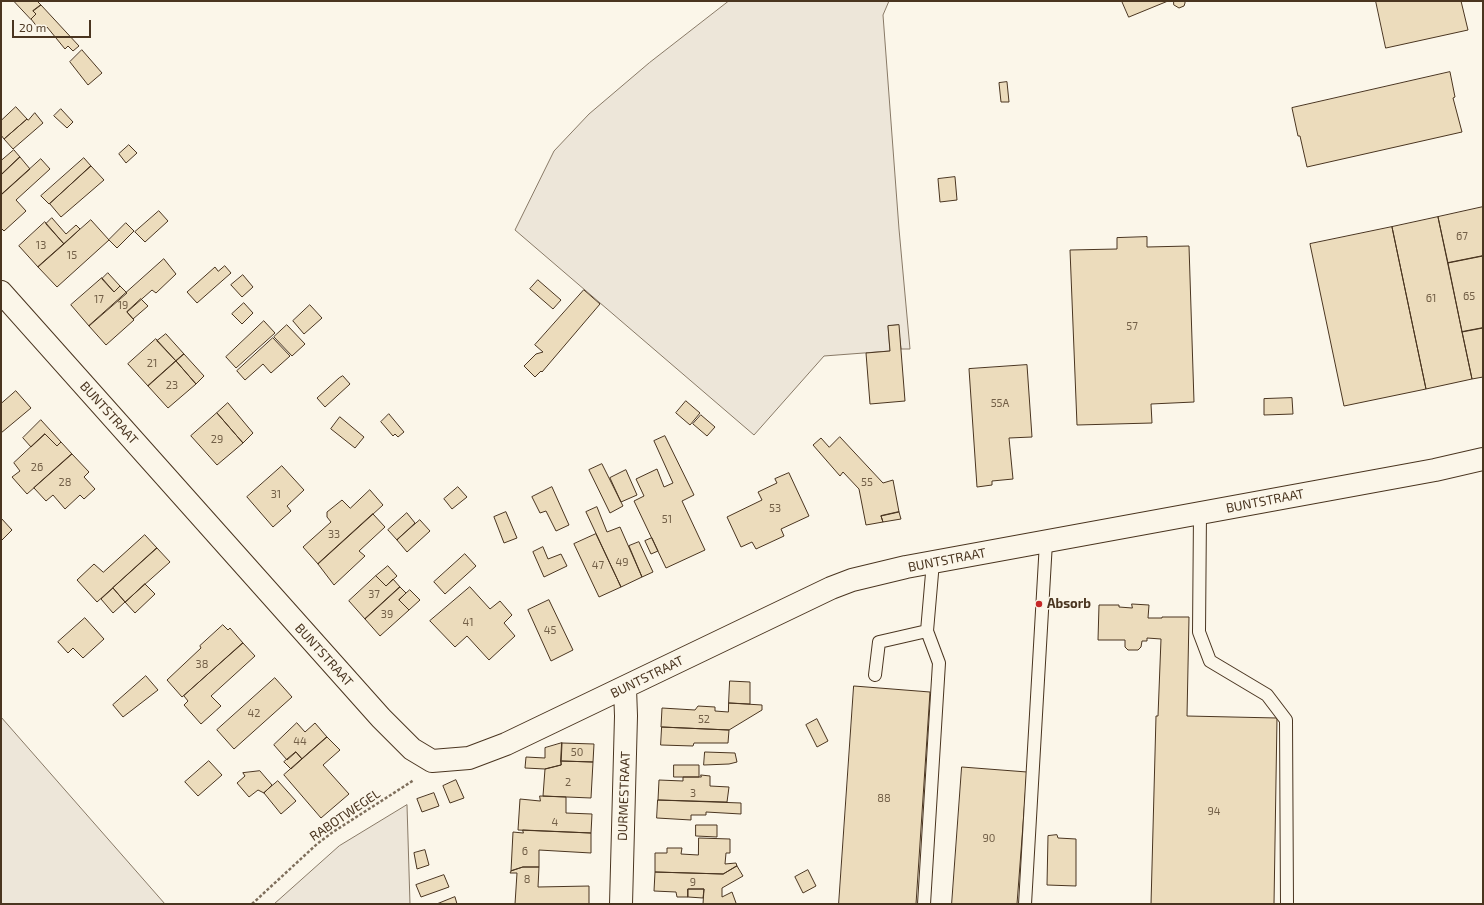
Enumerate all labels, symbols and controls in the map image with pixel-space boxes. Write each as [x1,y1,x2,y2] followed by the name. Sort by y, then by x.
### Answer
[14,12,93,38] scale bar
[19,20,46,34] text: 20 m
[1456,229,1468,243] house number: 67
[36,238,46,252] house number: 13
[67,248,77,262] house number: 15
[1463,289,1475,303] house number: 65
[1426,291,1436,305] house number: 61
[94,292,104,306] house number: 17
[118,298,128,312] house number: 19
[1126,319,1138,333] house number: 57
[147,356,157,370] house number: 21
[77,378,141,448] street label: BUNTSTRAAT
[166,378,178,392] house number: 23
[991,396,1009,410] house number: 55A
[211,432,223,446] house number: 29
[31,460,43,474] house number: 26
[59,475,71,489] house number: 28
[861,475,873,489] house number: 55
[1225,486,1305,516] street label: BUNTSTRAAT
[271,487,281,501] house number: 31
[769,501,781,515] house number: 53
[662,512,672,526] house number: 51
[328,527,340,541] house number: 33
[907,545,987,575] street label: BUNTSTRAAT
[615,555,629,569] house number: 49
[592,558,604,572] house number: 47
[368,587,380,601] house number: 37
[1047,596,1091,612] place label: Absorb
[1034,599,1044,609] marker: Absorb
[381,607,393,621] house number: 39
[462,615,474,629] house number: 41
[292,620,356,690] street label: BUNTSTRAAT
[544,623,556,637] house number: 45
[608,653,686,701] street label: BUNTSTRAAT
[196,657,208,671] house number: 38
[248,706,260,720] house number: 42
[698,712,710,726] house number: 52
[293,734,307,748] house number: 44
[571,745,583,759] house number: 50
[615,751,633,841] street label: DURMESTRAAT
[565,775,571,789] house number: 2
[307,786,383,844] street label: RABOTWEGEL
[690,786,696,800] house number: 3
[877,791,891,805] house number: 88
[1207,804,1221,818] house number: 94
[552,815,558,829] house number: 4
[983,831,995,845] house number: 90
[522,844,528,858] house number: 6
[524,872,530,886] house number: 8
[690,875,696,889] house number: 9

